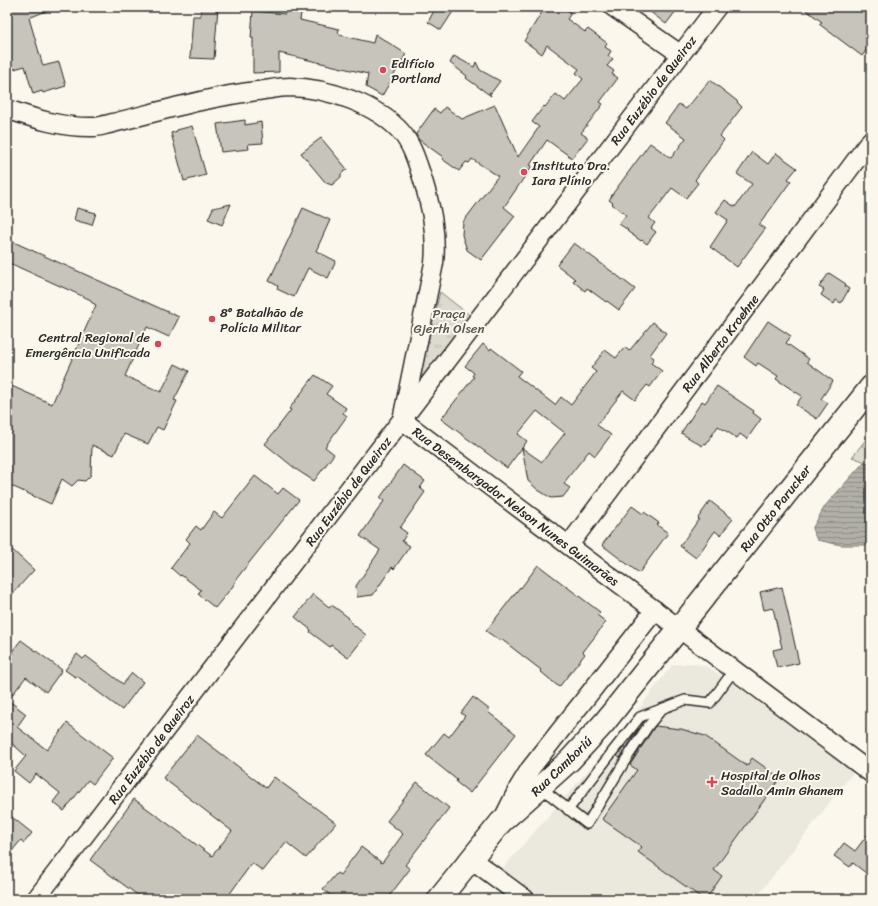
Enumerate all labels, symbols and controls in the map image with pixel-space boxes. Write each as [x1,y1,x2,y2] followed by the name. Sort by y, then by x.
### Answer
[604,30,703,150] street label: Rua Euzébio de Queiroz
[391,52,442,90] place label: Edifício Portland
[378,65,388,75] marker: Edifício Portland
[531,154,611,192] place label: Instituto Dra. Iara Plínio
[519,167,529,177] marker: Instituto Dra. Iara Plínio
[676,289,765,397] street label: Rua Alberto Kroehne
[220,301,304,339] place label: 8º Batalhão de Polícia Militar
[414,302,484,340] park label: Praça Gjerth Olsen
[207,314,217,324] marker: 8º Batalhão de Polícia Militar
[25,326,150,364] place label: Central Regional de Emergência Unificada
[153,339,163,349] marker: Central Regional de Emergência Unificada
[407,421,625,592] street label: Rua Desembargador Nelson Nunes Guimarães
[299,431,398,551] street label: Rua Euzébio de Queiroz
[734,459,817,557] street label: Rua Otto Parucker
[102,689,201,809] street label: Rua Euzébio de Queiroz
[525,731,598,802] street label: Rua Camboriú
[721,764,844,802] place label: Hospital de Olhos Sadalla Amin Ghanem
[706,776,718,788] marker: Hospital de Olhos Sadalla Amin Ghanem

